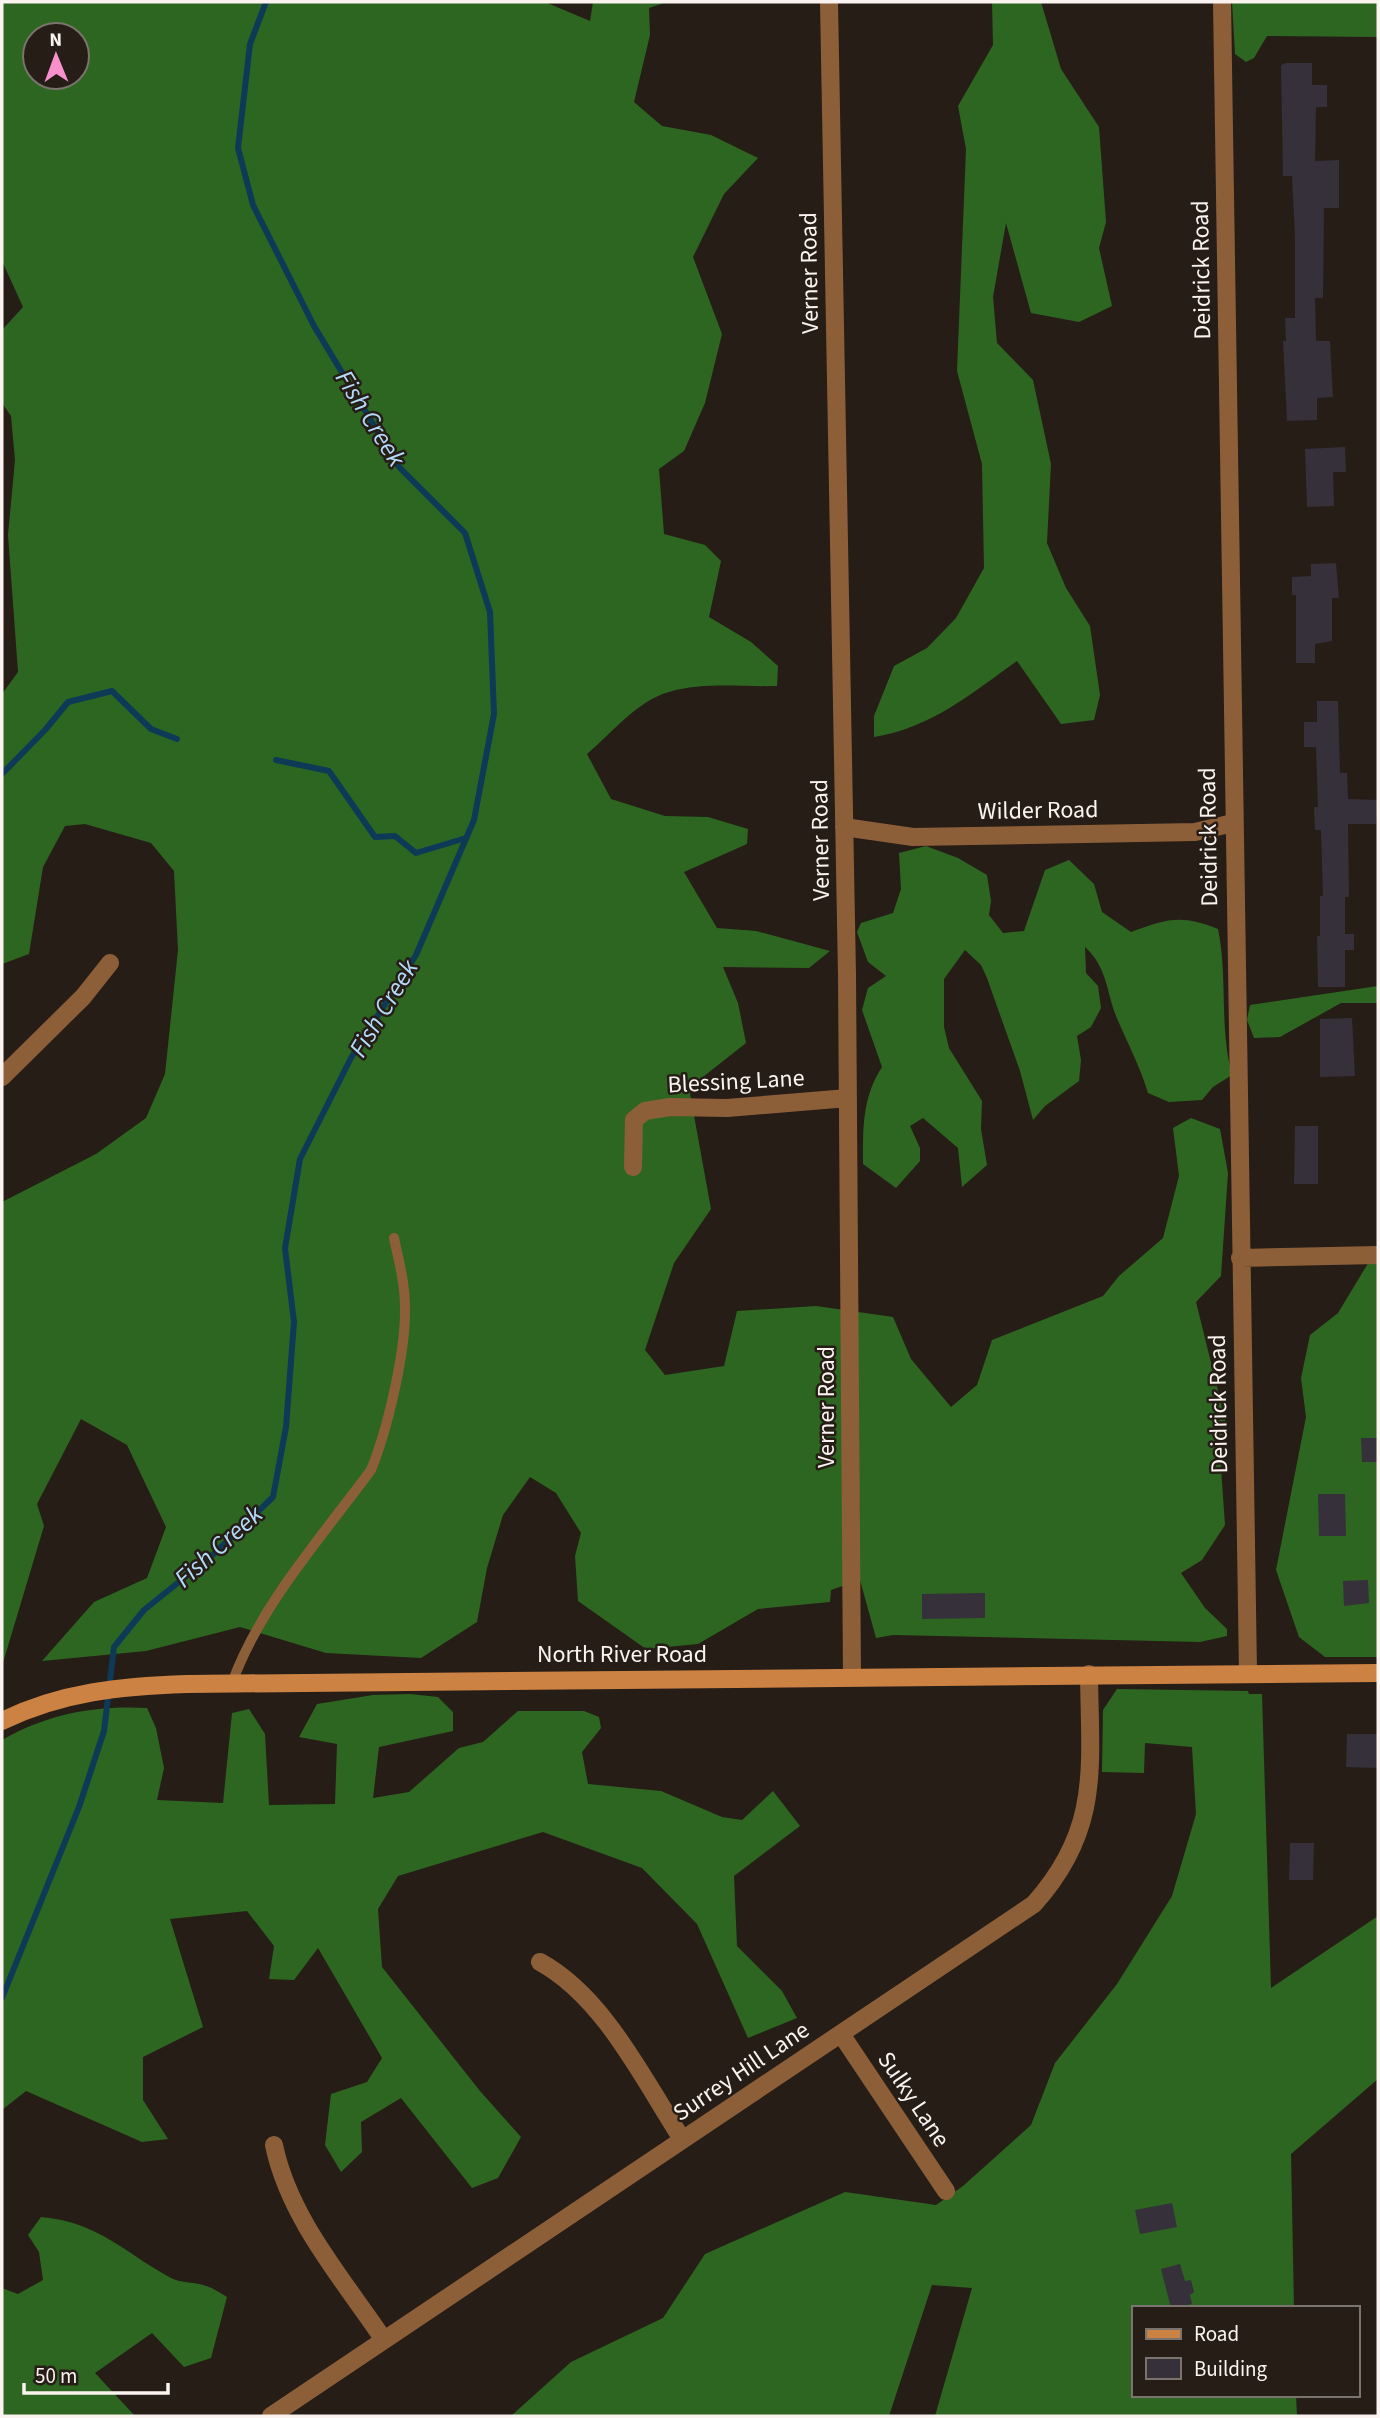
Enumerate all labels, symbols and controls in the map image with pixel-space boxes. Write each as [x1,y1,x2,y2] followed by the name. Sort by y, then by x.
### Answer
[21,21,91,91] north arrow
[49,27,62,54] text: N
[1183,200,1220,340] street label: Deidrick Road
[791,212,828,334] street label: Verner Road
[326,363,415,474] water label: Fish Creek
[1190,767,1227,907] street label: Deidrick Road
[802,779,839,901] street label: Verner Road
[977,792,1099,829] street label: Wilder Road
[340,952,427,1064] water label: Fish Creek
[667,1060,805,1103] street label: Blessing Lane
[1200,1334,1237,1474] street label: Deidrick Road
[809,1346,844,1468] street label: Verner Road
[166,1496,271,1596] water label: Fish Creek
[537,1637,707,1672] street label: North River Road
[666,2013,816,2130] street label: Surrey Hill Lane
[869,2044,958,2154] street label: Sulky Lane
[1132,2306,1359,2397] legend
[1194,2319,1239,2349] text: Road
[24,2352,168,2396] scale bar
[1194,2354,1268,2384] text: Building
[35,2361,77,2391] text: 50 m

